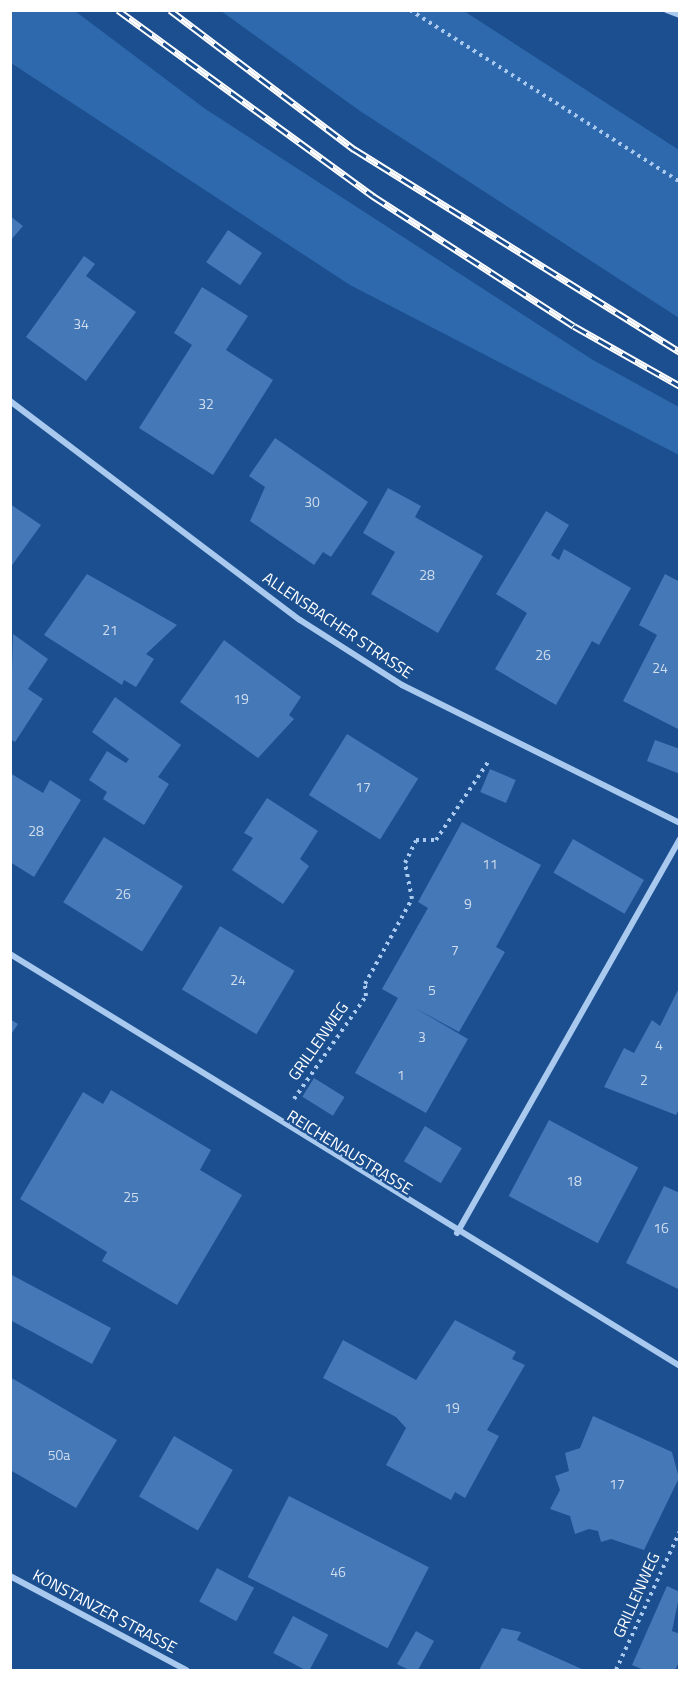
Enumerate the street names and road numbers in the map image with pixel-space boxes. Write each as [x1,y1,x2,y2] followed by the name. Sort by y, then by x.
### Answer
[260,568,416,682] street label: ALLENSBACHER STRASSE
[284,998,352,1084] street label: GRILLENWEG
[284,1106,416,1198] street label: REICHENAUSTRASSE
[609,1549,663,1641] street label: GRILLENWEG
[30,1565,180,1657] street label: KONSTANZER STRASSE

